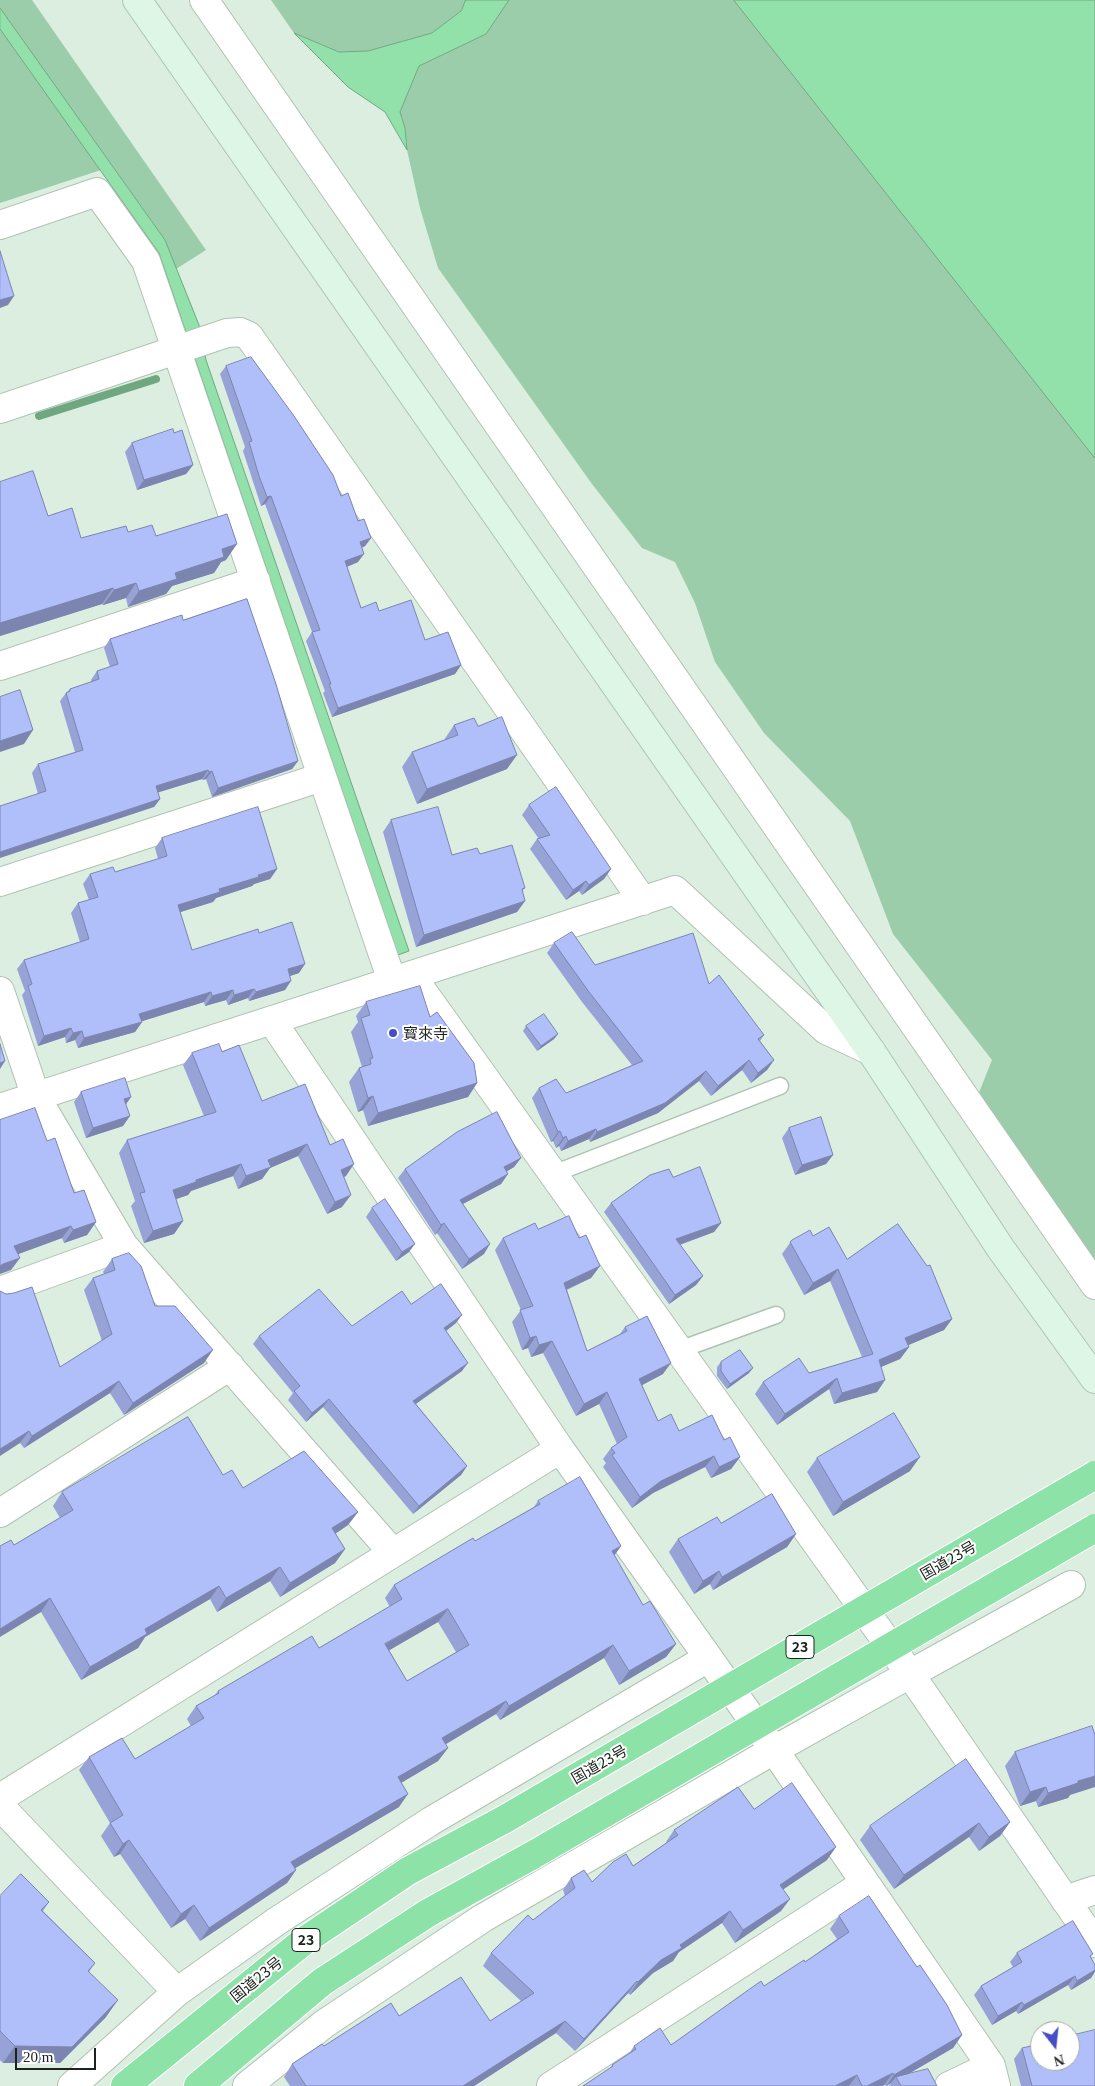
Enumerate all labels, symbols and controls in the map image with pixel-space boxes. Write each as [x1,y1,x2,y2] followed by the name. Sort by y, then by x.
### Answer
[403,1024,448,1042] place label: 寳來寺
[387,1027,399,1039] marker: 寳來寺
[917,1537,979,1583] street label: 国道23号
[786,1635,814,1658] road number: 23
[568,1741,630,1787] street label: 国道23号
[292,1928,320,1952] road number: 23
[226,1953,286,2005] street label: 国道23号
[1030,2021,1080,2071] north arrow
[18,2038,99,2070] scale bar
[23,2049,53,2065] text: 20 m
[1052,2051,1066,2069] text: N

